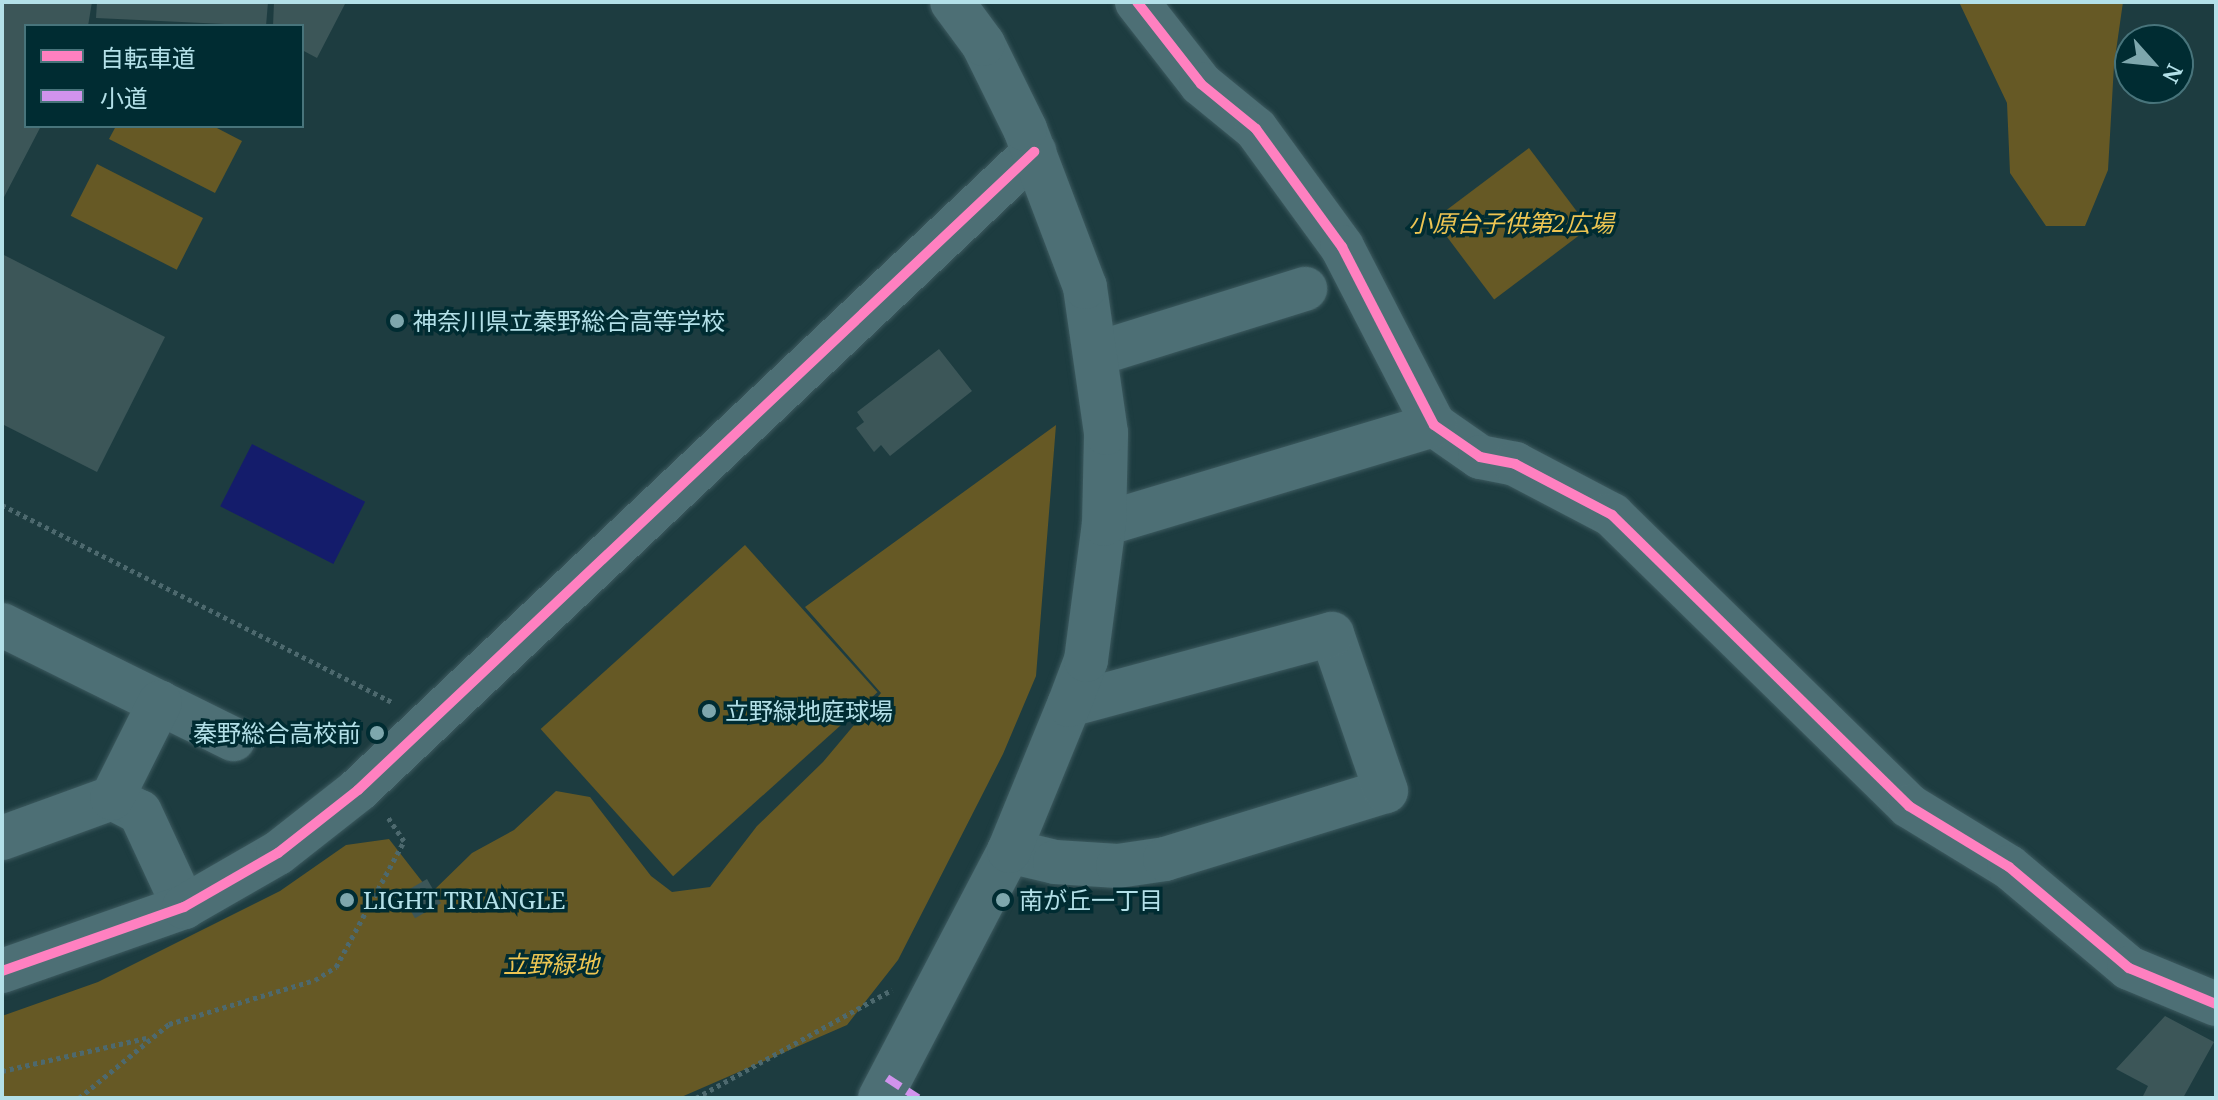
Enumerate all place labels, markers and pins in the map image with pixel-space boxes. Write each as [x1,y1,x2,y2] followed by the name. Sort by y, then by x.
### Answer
[413,307,725,335] place label: 神奈川県立秦野総合高等学校
[388,312,406,330] marker: 神奈川県立秦野総合高等学校
[725,697,893,725] place label: 立野緑地庭球場
[700,702,718,720] marker: 立野緑地庭球場
[193,719,361,747] place label: 秦野総合高校前
[368,724,386,742] marker: 秦野総合高校前
[363,886,565,914] place label: LIGHT TRIANGLE
[1019,886,1163,914] place label: 南が丘一丁目
[338,891,356,909] marker: LIGHT TRIANGLE
[994,891,1012,909] marker: 南が丘一丁目

